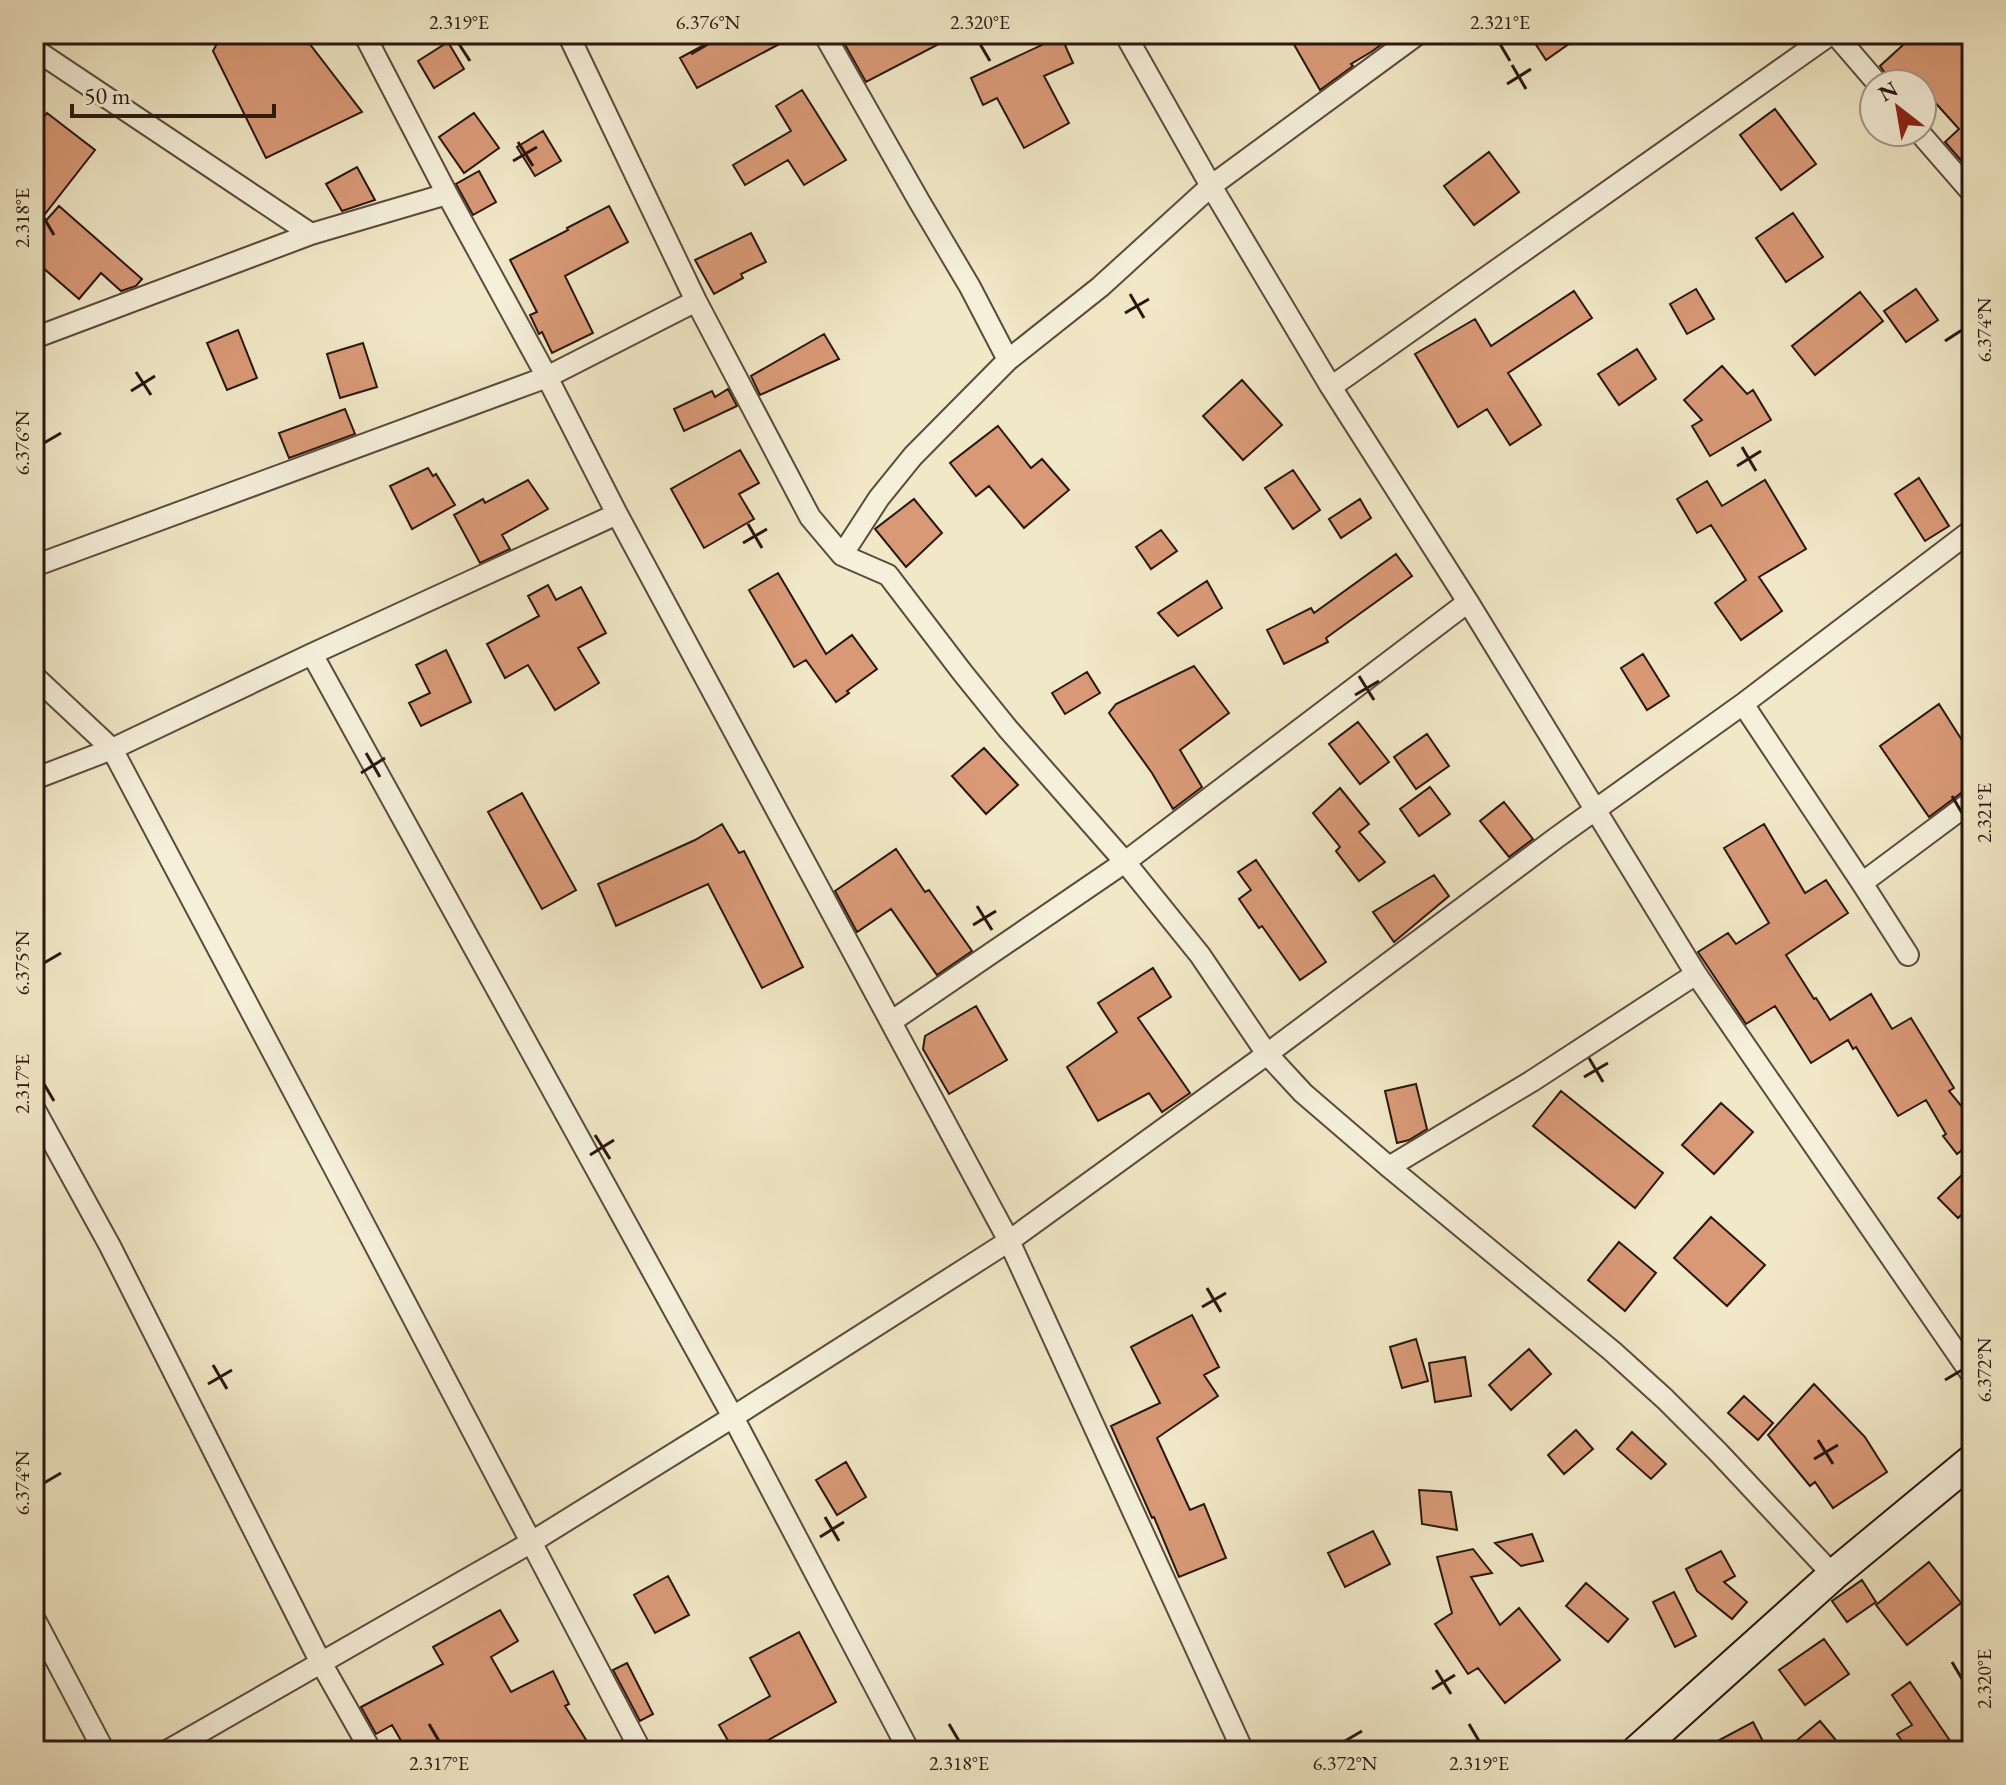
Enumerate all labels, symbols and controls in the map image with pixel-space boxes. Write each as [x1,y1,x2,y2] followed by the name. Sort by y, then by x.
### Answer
[429,9,489,35] text: 2.319°E
[676,9,740,35] text: 6.376°N
[950,9,1010,35] text: 2.320°E
[1470,9,1530,35] text: 2.321°E
[72,68,274,118] scale bar
[1858,68,1938,148] north arrow
[1873,74,1903,108] text: N
[84,80,131,111] text: 50 m
[9,188,35,248] text: 2.318°E
[1971,298,1997,362] text: 6.374°N
[9,411,35,475] text: 6.376°N
[1971,783,1997,843] text: 2.321°E
[9,931,35,995] text: 6.375°N
[9,1054,35,1114] text: 2.317°E
[1971,1338,1997,1402] text: 6.372°N
[9,1451,35,1515] text: 6.374°N
[1971,1649,1997,1709] text: 2.320°E
[409,1750,469,1776] text: 2.317°E
[929,1750,989,1776] text: 2.318°E
[1313,1750,1377,1776] text: 6.372°N
[1449,1750,1509,1776] text: 2.319°E

